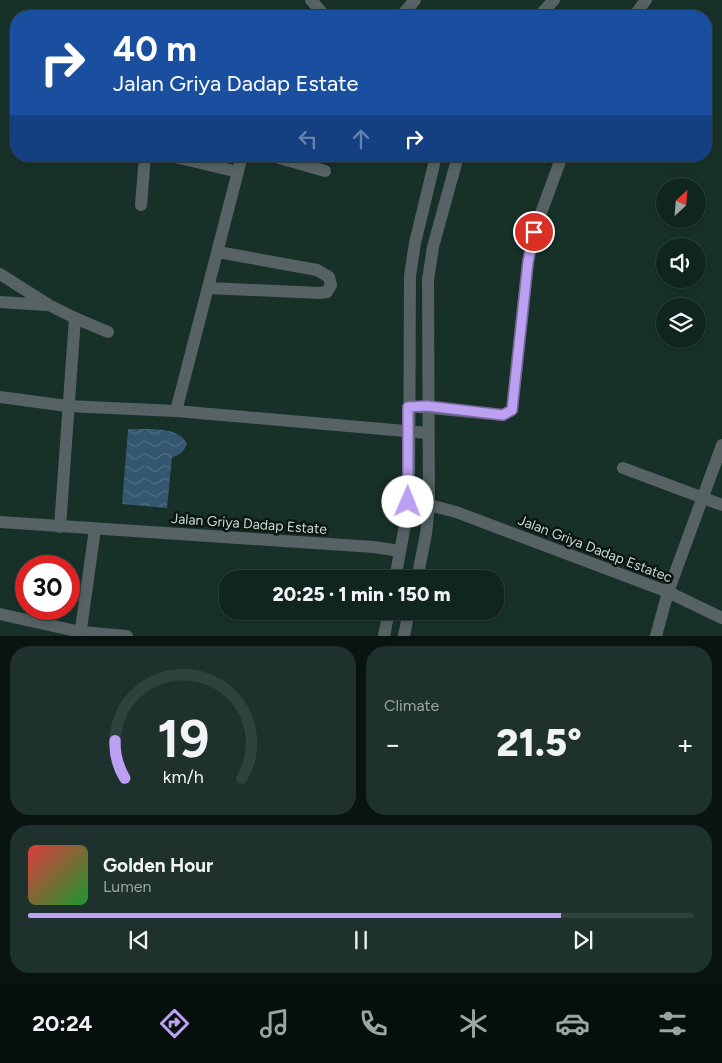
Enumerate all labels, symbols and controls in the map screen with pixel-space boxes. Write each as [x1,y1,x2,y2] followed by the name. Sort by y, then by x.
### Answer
[113,28,197,70] text: 40 m
[30,30,95,95] icon: right
[113,70,358,97] text: Jalan Griya Dadap Estate
[294,125,322,153] icon: left
[347,125,375,153] icon: ahead
[400,125,428,153] icon: right
[656,178,706,228] north arrow
[656,178,706,348] map controls
[513,211,555,253] pin
[520,218,548,246] icon: arrive
[656,238,706,288] button: sound
[656,298,706,348] button: layers
[381,475,433,527] position arrow
[170,510,328,538] street label: Jalan Griya Dadap Estate
[515,512,675,586] street label: Jalan Griya Dadap Estatec
[15,555,80,620] speed limit sign: 30
[273,583,450,606] text: 20:25 · 1 min · 150 m
[384,696,439,715] text: Climate
[157,708,209,770] text: 19
[496,720,582,766] text: 21.5°
[384,727,401,761] text: −
[677,727,694,761] text: +
[163,766,203,787] text: km/h
[103,854,213,877] text: Golden Hour
[103,877,152,896] text: Lumen
[125,926,153,954] icon: previous
[347,926,375,954] icon: pause
[569,926,597,954] icon: next
[157,1006,192,1041] icon: directions
[257,1006,292,1041] icon: music
[356,1006,391,1041] icon: phone
[456,1006,491,1041] icon: climate
[555,1006,590,1041] icon: car
[655,1006,690,1041] icon: filters
[32,1010,93,1037] text: 20:24

